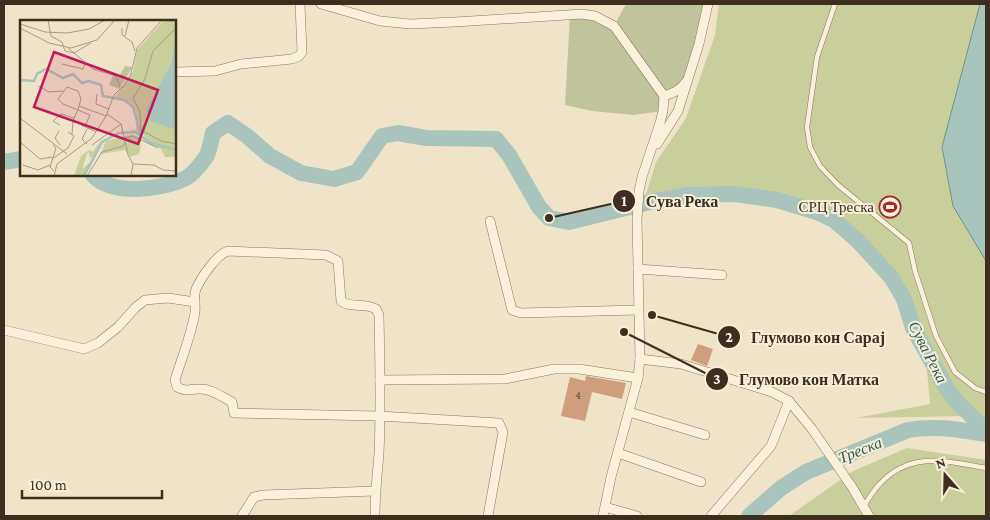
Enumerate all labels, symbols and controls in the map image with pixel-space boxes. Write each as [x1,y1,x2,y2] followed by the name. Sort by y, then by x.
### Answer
[20,20,176,176] inset map
[611,186,729,217] callout: Сува Река
[621,193,627,209] text: 1
[646,193,718,211] text: Сува Река
[878,195,902,219] sports icon: СРЦ Треска
[799,199,874,215] place label: СРЦ Треска
[904,318,951,386] water label: Сува Река
[716,321,895,352] callout: Глумово кон Сарај
[725,329,733,345] text: 2
[751,329,885,347] text: Глумово кон Сарај
[704,363,889,394] callout: Глумово кон Матка
[713,371,721,387] text: 3
[739,371,879,389] text: Глумово кон Матка
[575,388,581,402] house number: 4
[836,434,885,467] water label: Треска
[920,450,970,500] north arrow
[933,453,948,472] text: N
[22,468,162,500] scale bar
[30,477,67,493] text: 100 m

